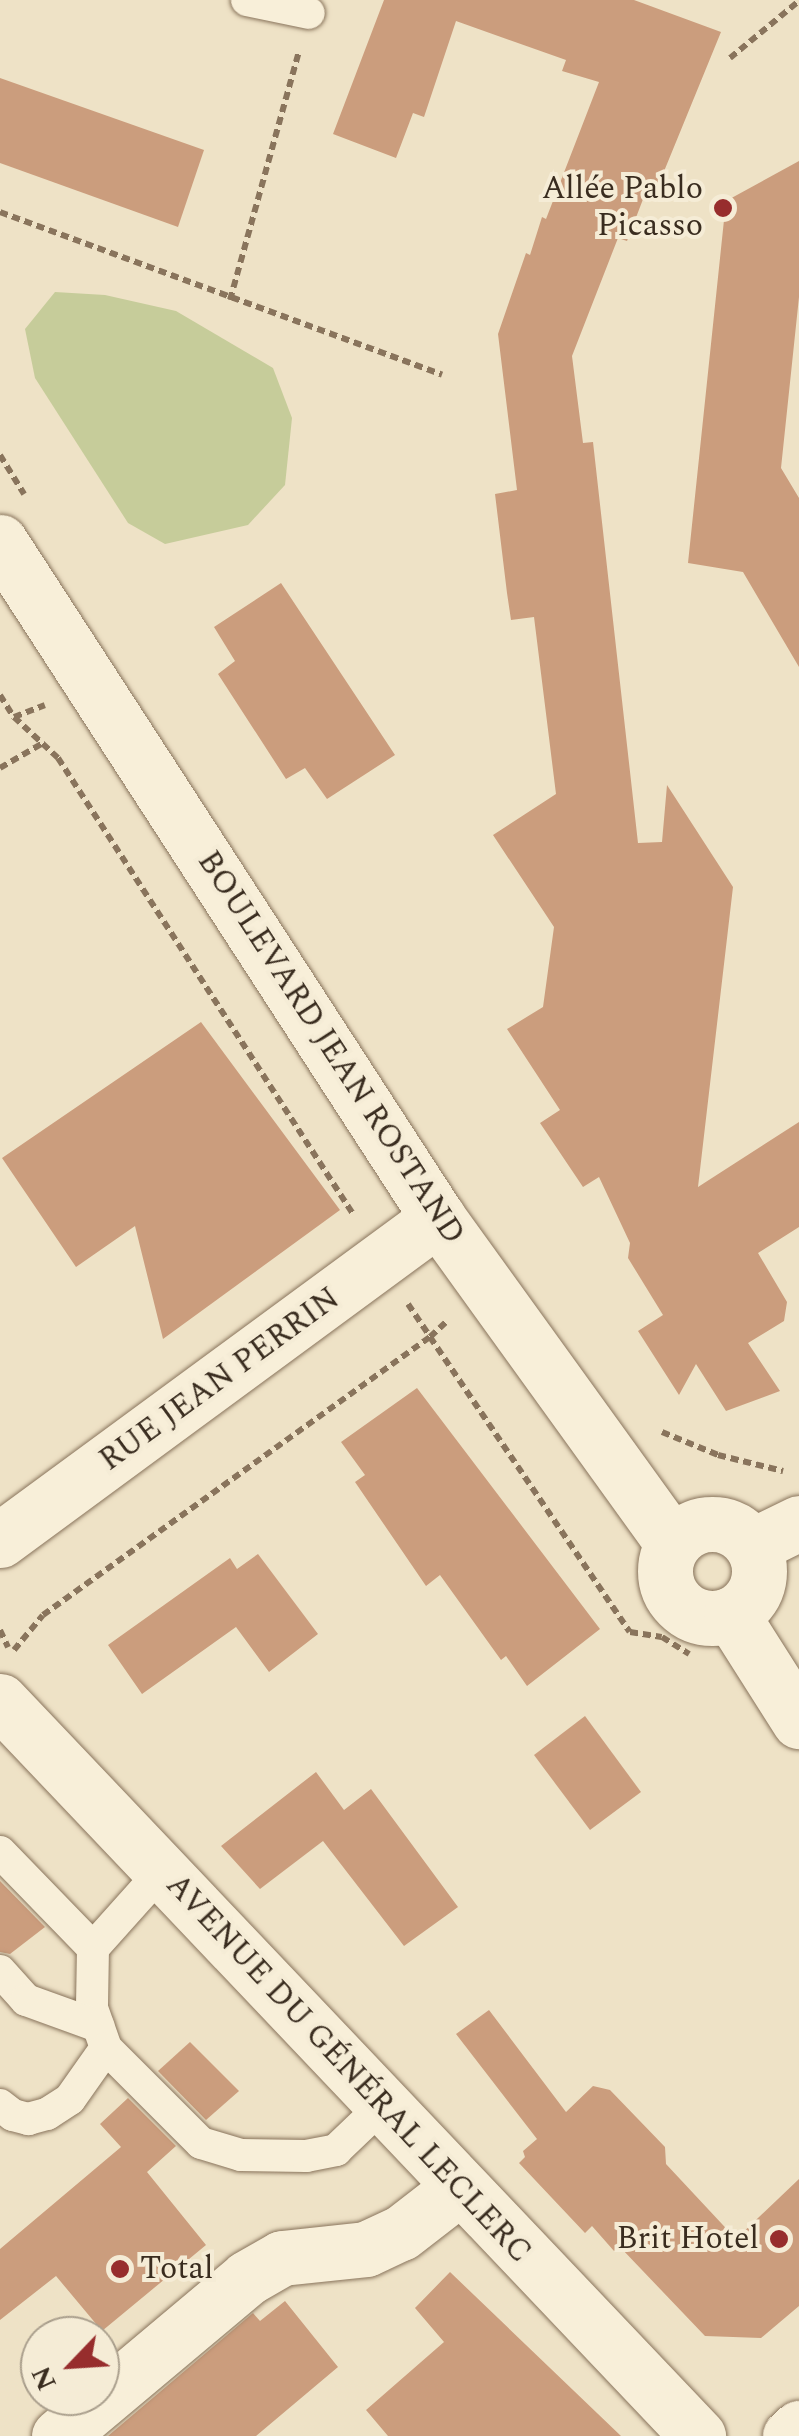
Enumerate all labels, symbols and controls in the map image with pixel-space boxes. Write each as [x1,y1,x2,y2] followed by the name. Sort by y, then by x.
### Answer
[542,171,703,246] place label: Allée Pablo Picasso
[712,197,734,219] marker: Allée Pablo Picasso
[188,844,472,1252] street label: BOULEVARD JEAN ROSTAND
[92,1280,348,1480] street label: RUE JEAN PERRIN
[157,1866,539,2272] street label: AVENUE DU GÉNÉRAL LECLERC
[616,2220,759,2258] place label: Brit Hotel
[768,2228,790,2250] marker: Brit Hotel
[140,2250,213,2288] place label: Total
[109,2258,131,2280] marker: Total
[20,2316,120,2416] north arrow
[20,2359,68,2397] text: N

